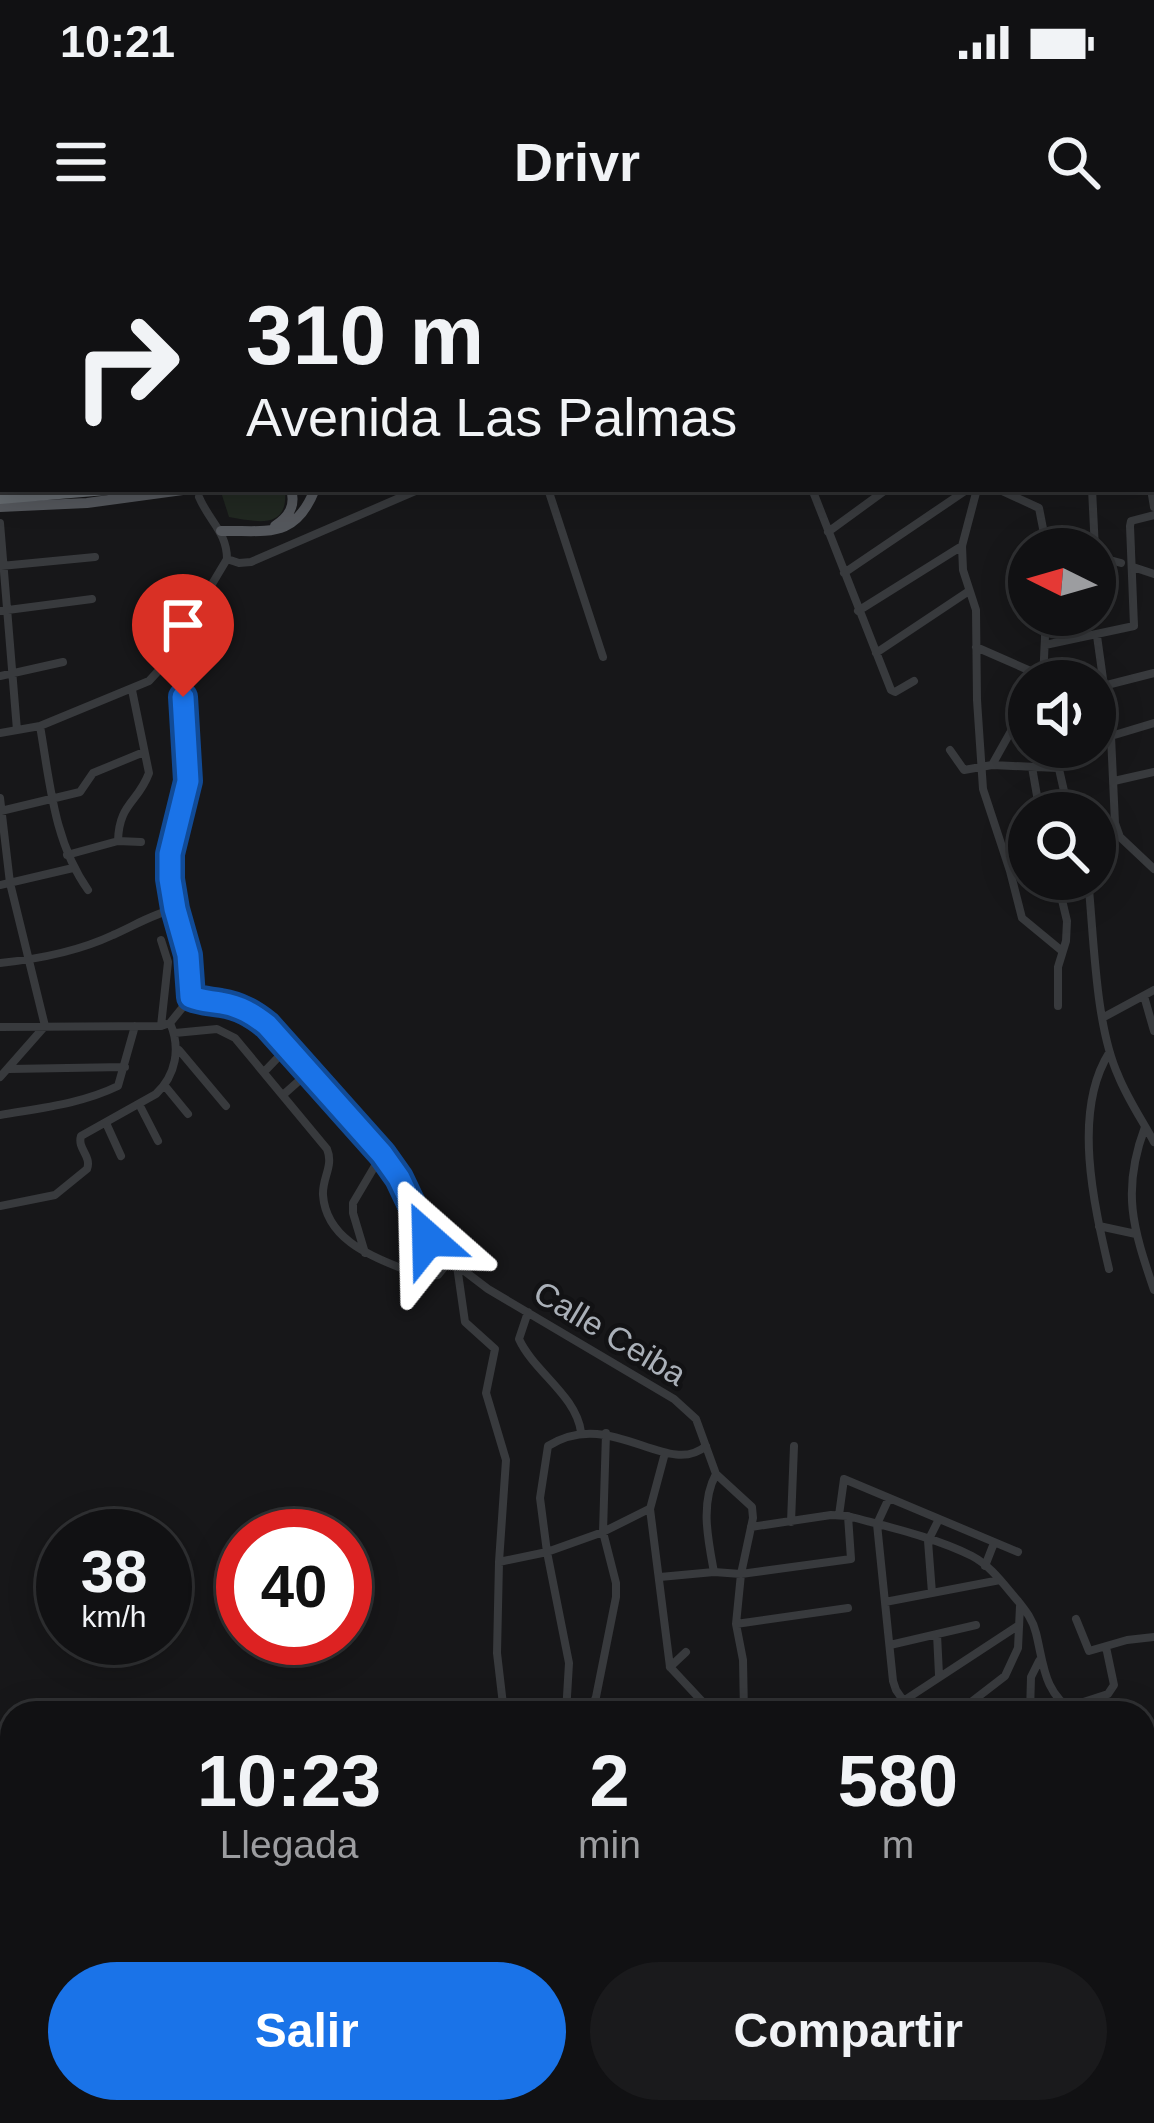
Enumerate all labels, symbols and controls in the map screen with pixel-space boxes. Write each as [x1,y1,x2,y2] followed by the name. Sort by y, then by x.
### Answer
[60,16,175,67] text: 10:21
[48,129,114,195] icon: menu
[1040,129,1106,195] icon: search
[514,132,640,192] text: Drivr
[48,288,204,444] icon: right
[246,288,484,382] text: 310 m
[246,387,737,447] text: Avenida Las Palmas
[1008,528,1116,636] north arrow
[1008,528,1116,900] map controls
[132,574,234,697] pin
[150,592,216,658] icon: arrive
[1008,660,1116,768] button: sound
[1008,792,1116,900] button: search
[365,1176,491,1302] position arrow
[527,1273,693,1393] street label: Calle Ceiba
[216,1509,372,1665] speed limit sign: 40
[81,1538,147,1605] text: 38
[81,1600,147,1633] text: km/h
[197,1741,381,1821] text: 10:23
[589,1741,630,1821] text: 2
[838,1741,958,1821] text: 580
[220,1823,358,1866] text: Llegada
[578,1823,641,1866] text: min
[882,1823,914,1866] text: m
[48,1962,566,2100] button: Salir
[590,1962,1107,2100] button: Compartir

